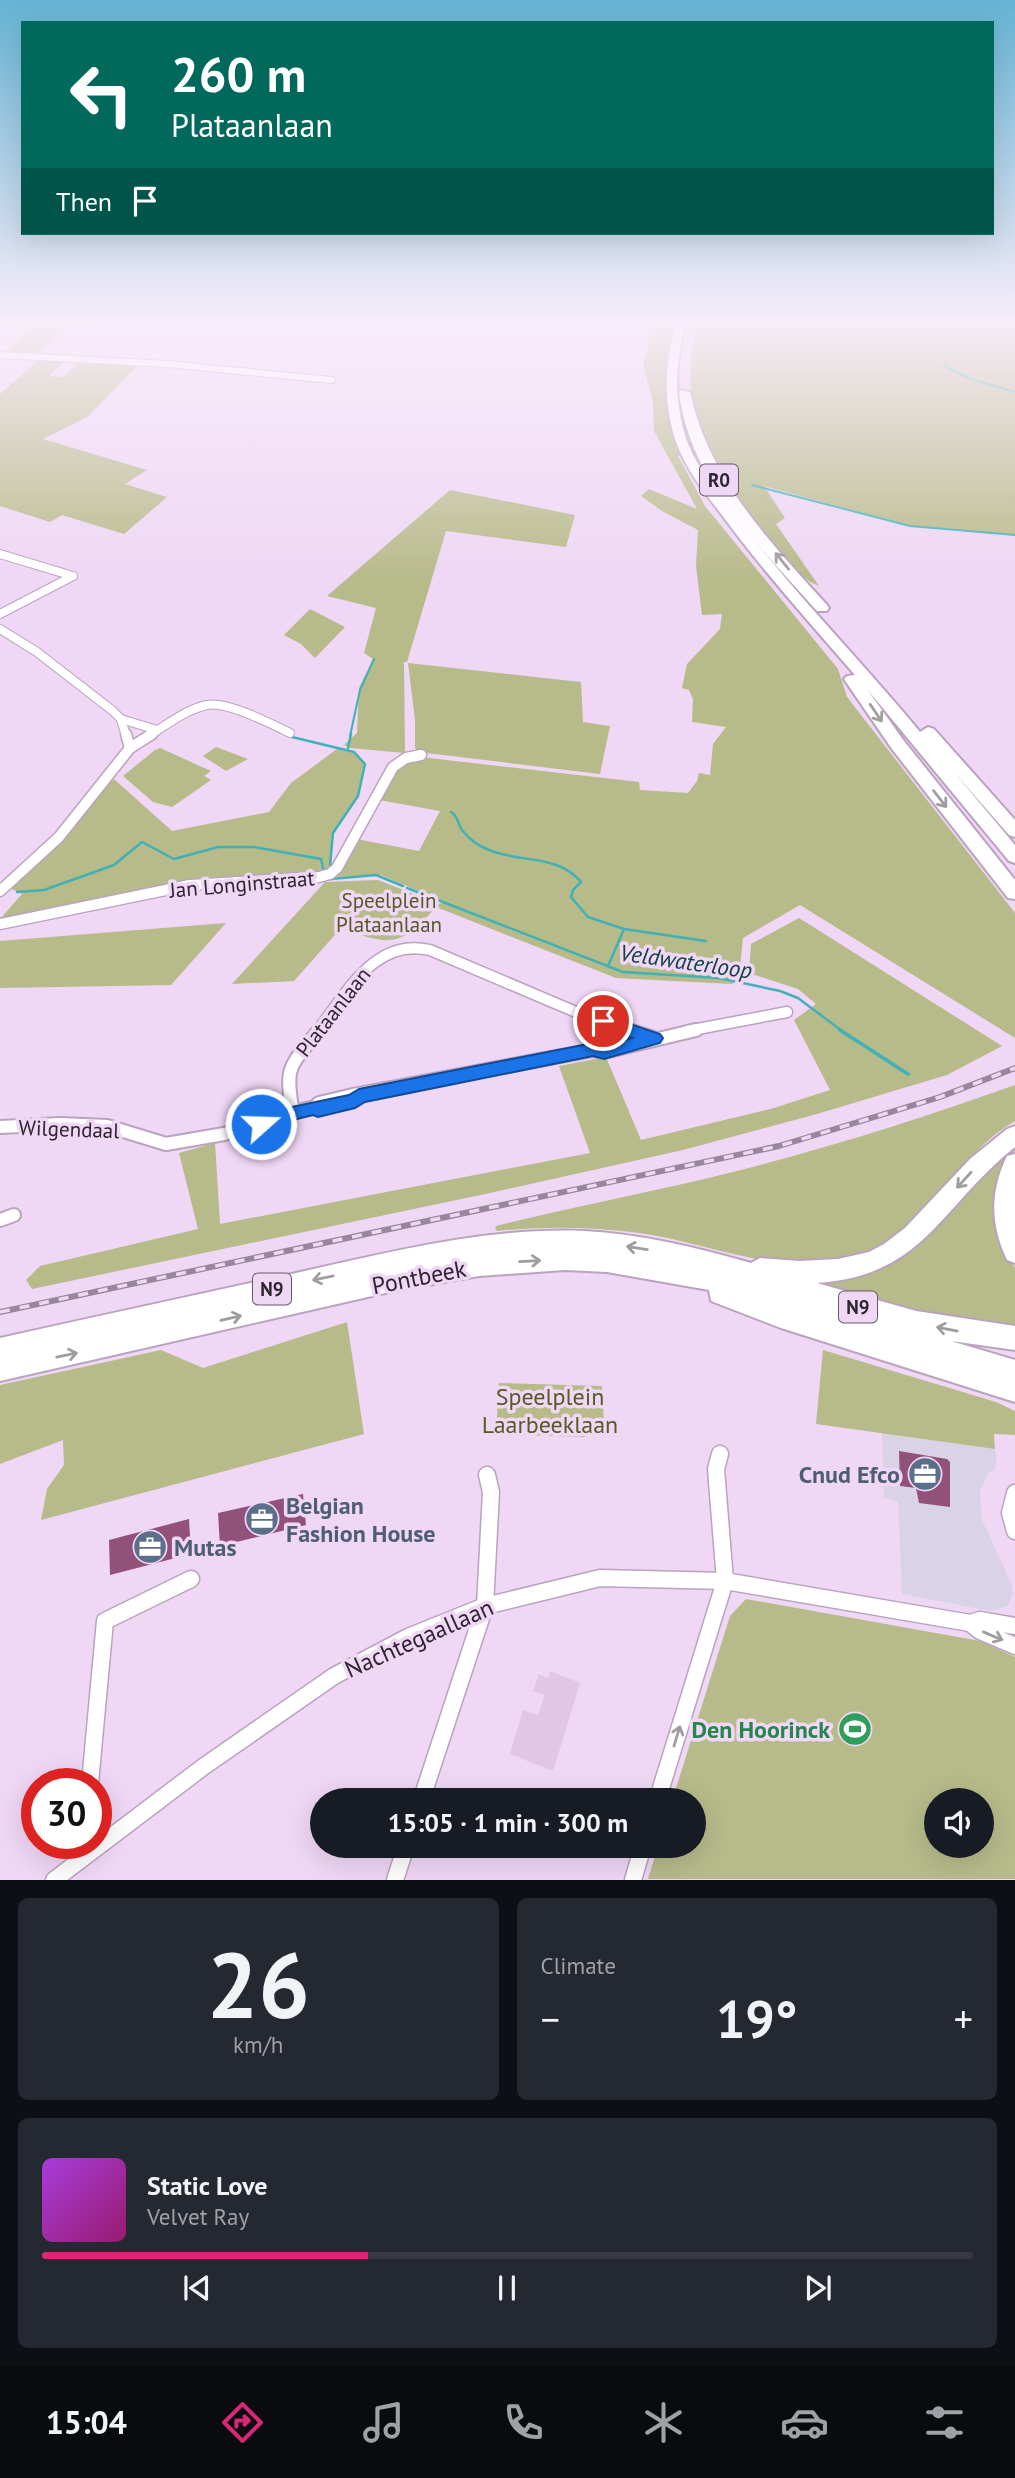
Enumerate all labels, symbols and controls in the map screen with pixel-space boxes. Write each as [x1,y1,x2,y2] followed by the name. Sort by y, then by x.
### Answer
[171,42,306,106] text: 260 m
[56,49,147,140] icon: left
[171,104,333,146] text: Plataanlaan
[126,182,164,220] icon: arrive
[56,185,112,218] text: Then
[700,464,738,495] road number: R0
[774,553,790,571] one-way arrow
[869,703,883,722] one-way arrow
[932,789,947,807] one-way arrow
[167,864,316,904] street label: Jan Longinstraat
[336,887,442,938] park label: Speelplein Plataanlaan
[618,937,754,985] water label: Veldwaterloop
[290,962,376,1062] street label: Plataanlaan
[573,991,633,1051] pin
[584,1002,622,1040] icon: arrive
[224,1087,298,1161] position arrow
[18,1114,120,1144] street label: Wilgendaal
[955,1171,972,1188] one-way arrow
[626,1241,649,1254] one-way arrow
[369,1253,469,1301] street label: Pontbeek
[519,1255,542,1268] one-way arrow
[312,1271,335,1285] one-way arrow
[253,1274,291,1304] road number: N9
[839,1292,877,1322] road number: N9
[219,1311,242,1325] one-way arrow
[936,1322,959,1335] one-way arrow
[55,1347,78,1361] one-way arrow
[482,1381,618,1440] park label: Speelplein Laarbeeklaan
[906,1455,944,1493] office icon: Cnud Efco
[799,1459,900,1490] place label: Cnud Efco
[286,1490,436,1549] place label: Belgian Fashion House
[243,1500,281,1538] office icon: Belgian Fashion House
[131,1528,169,1566] office icon: Mutas
[174,1532,237,1563] place label: Mutas
[340,1591,498,1685] street label: Nachtegaallaan
[982,1630,1004,1643] one-way arrow
[836,1710,874,1748] sports icon: Den Hoorinck
[692,1714,830,1745] place label: Den Hoorinck
[672,1725,684,1747] one-way arrow
[21,1768,112,1859] speed limit sign: 30
[924,1788,994,1858] map controls
[924,1788,994,1858] button: sound
[388,1806,628,1839] text: 15:05 · 1 min · 300 m
[207,1925,310,2043] text: 26
[541,1951,616,1980] text: Climate
[716,1985,798,2052] text: 19°
[541,1994,560,2043] text: −
[954,1994,973,2043] text: +
[233,2030,283,2059] text: km/h
[147,2169,268,2202] text: Static Love
[147,2202,249,2231] text: Velvet Ray
[178,2269,216,2307] icon: previous
[488,2269,526,2307] icon: pause
[799,2269,837,2307] icon: next
[218,2398,267,2447] icon: directions
[359,2398,408,2447] icon: music
[499,2398,548,2447] icon: phone
[639,2398,688,2447] icon: climate
[780,2398,829,2447] icon: car
[920,2398,969,2447] icon: filters
[46,2401,127,2443] text: 15:04

